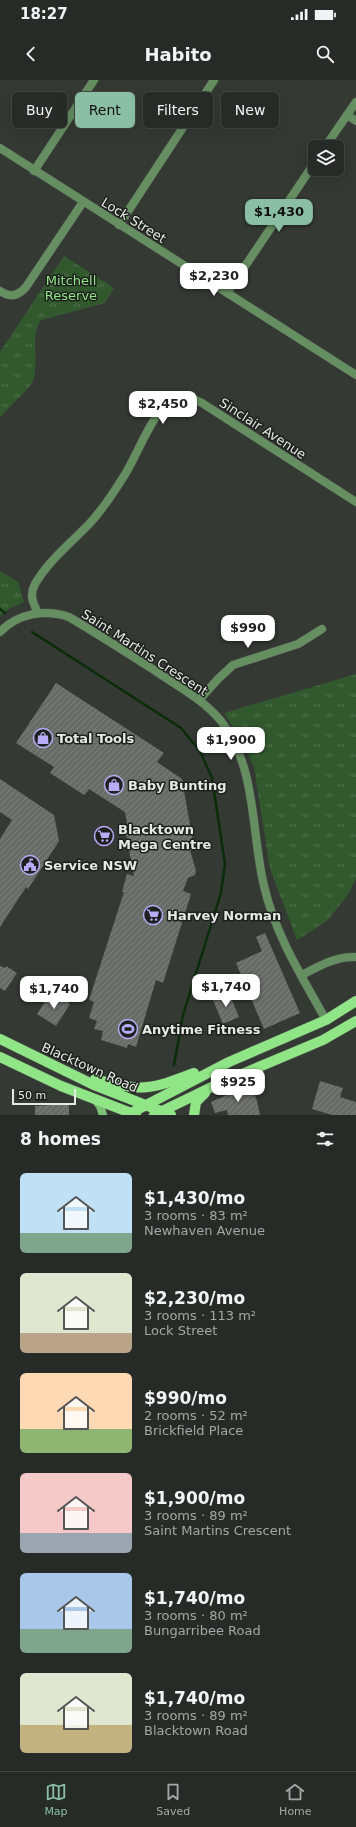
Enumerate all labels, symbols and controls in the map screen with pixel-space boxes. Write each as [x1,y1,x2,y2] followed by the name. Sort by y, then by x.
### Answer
[20,5,68,23] text: 18:27
[20,43,42,65] icon: back
[314,43,336,65] icon: search
[144,44,212,65] text: Habito
[12,92,67,128] chip: Buy
[75,92,135,128] chip: Rent
[143,92,213,128] chip: Filters
[221,92,279,128] chip: New
[308,140,344,176] map controls
[308,140,344,176] button: layers
[99,195,169,246] street label: Lock Street
[246,199,312,233] pin: $1,430
[254,204,304,219] text: $1,430
[181,263,247,297] pin: $2,230
[189,268,239,283] text: $2,230
[45,273,97,303] park label: Mitchell Reserve
[130,391,196,425] pin: $2,450
[217,395,309,462] street label: Sinclair Avenue
[138,396,188,411] text: $2,450
[79,606,210,699] street label: Saint Martins Crescent
[224,615,272,649] pin: $990
[230,620,266,635] text: $990
[32,727,54,749] shop icon: Total Tools
[198,727,264,761] pin: $1,900
[57,731,135,746] place label: Total Tools
[206,732,256,747] text: $1,900
[103,774,125,796] shop icon: Baby Bunting
[128,778,227,793] place label: Baby Bunting
[118,822,212,852] place label: Blacktown Mega Centre
[93,825,115,847] supermarket icon: Blacktown Mega Centre
[19,854,41,876] public building icon: Service NSW
[44,858,137,873] place label: Service NSW
[142,904,164,926] supermarket icon: Harvey Norman
[167,908,281,923] place label: Harvey Norman
[193,974,259,1008] pin: $1,740
[21,976,87,1010] pin: $1,740
[201,979,251,994] text: $1,740
[29,981,79,996] text: $1,740
[117,1018,139,1040] sports icon: Anytime Fitness
[142,1022,261,1037] place label: Anytime Fitness
[39,1039,140,1095] street label: Blacktown Road
[214,1069,262,1103] pin: $925
[220,1074,256,1089] text: $925
[12,1087,76,1106] scale bar
[18,1089,46,1102] text: 50 m
[314,1128,336,1150] icon: filters
[20,1129,101,1149] text: 8 homes
[144,1188,245,1208] text: $1,430/mo
[52,1189,100,1237] icon: home
[144,1208,248,1223] text: 3 rooms · 83 m²
[144,1223,265,1238] text: Newhaven Avenue
[144,1288,245,1308] text: $2,230/mo
[52,1289,100,1337] icon: home
[144,1308,256,1323] text: 3 rooms · 113 m²
[144,1323,217,1338] text: Lock Street
[144,1388,227,1408] text: $990/mo
[52,1389,100,1437] icon: home
[144,1408,248,1423] text: 2 rooms · 52 m²
[144,1423,243,1438] text: Brickfield Place
[144,1488,245,1508] text: $1,900/mo
[52,1489,100,1537] icon: home
[144,1508,248,1523] text: 3 rooms · 89 m²
[144,1523,291,1538] text: Saint Martins Crescent
[144,1588,245,1608] text: $1,740/mo
[52,1589,100,1637] icon: home
[144,1608,248,1623] text: 3 rooms · 80 m²
[144,1623,261,1638] text: Bungarribee Road
[144,1688,245,1708] text: $1,740/mo
[52,1689,100,1737] icon: home
[144,1708,248,1723] text: 3 rooms · 89 m²
[144,1723,248,1738] text: Blacktown Road
[44,1781,68,1818] tab: Map
[156,1781,190,1818] tab: Saved
[279,1781,312,1818] tab: Home

